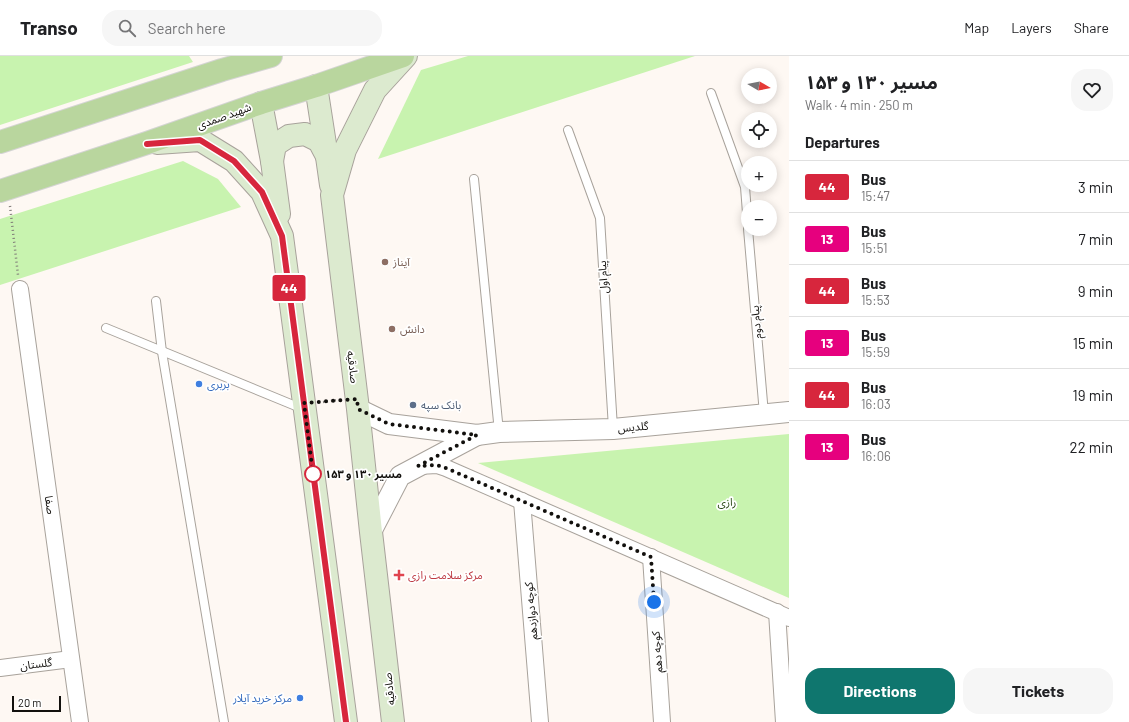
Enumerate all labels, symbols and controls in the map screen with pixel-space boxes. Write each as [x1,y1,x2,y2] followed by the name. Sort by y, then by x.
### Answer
[102,10,382,46] search box
[20,16,78,39] text: Transo
[116,17,138,39] icon: search
[148,19,226,37] text: Search here
[964,19,989,36] text: Map
[1011,19,1052,36] text: Layers
[1074,19,1109,36] text: Share
[741,68,777,104] north arrow
[741,68,777,236] map controls
[1071,69,1113,111] button: heart
[805,70,938,93] text: مسیر ۱۳۰ و ۱۵۳
[805,97,913,113] text: Walk · 4 min · 250 m
[195,100,253,132] street label: شهید صمدی
[741,112,777,148] button: locate
[805,133,880,151] text: Departures
[741,156,777,192] button: +
[861,170,886,188] text: Bus
[819,178,835,195] text: 44
[1078,178,1113,196] text: 3 min
[861,188,890,204] text: 15:47
[741,200,777,236] button: −
[861,222,886,240] text: Bus
[821,230,833,247] text: 13
[1079,230,1113,248] text: 7 min
[861,240,888,256] text: 15:51
[392,255,411,269] place label: آیناز
[380,257,390,267] marker: آیناز
[595,260,612,294] street label: پیام اول
[861,274,886,292] text: Bus
[271,275,307,301] line badge: 44
[281,279,297,296] text: 44
[819,282,835,299] text: 44
[1078,282,1113,300] text: 9 min
[861,292,890,308] text: 15:53
[748,305,766,339] street label: پیام دوم
[400,322,425,336] place label: دانش
[387,324,397,334] marker: دانش
[861,326,886,344] text: Bus
[821,334,833,351] text: 13
[1073,334,1113,352] text: 15 min
[861,344,890,360] text: 15:59
[344,350,362,384] street label: صادقیه
[207,377,230,391] place label: بربری
[861,378,886,396] text: Bus
[194,379,204,389] marker: بربری
[819,386,835,403] text: 44
[1073,386,1113,404] text: 19 min
[861,396,891,412] text: 16:03
[421,398,461,413] place label: بانک سپه
[408,400,418,410] marker: بانک سپه
[617,419,649,435] street label: گلدیس
[861,430,886,448] text: Bus
[821,438,833,455] text: 13
[1070,438,1113,456] text: 22 min
[861,448,891,464] text: 16:06
[304,465,322,483] marker: مسیر ۱۳۰ و ۱۵۳
[325,467,402,481] place label: مسیر ۱۳۰ و ۱۵۳
[43,495,58,515] street label: صفا
[718,495,736,509] park label: رازی
[408,568,483,582] place label: مرکز سلامت رازی
[393,569,405,581] marker: مرکز سلامت رازی
[521,581,542,640] street label: کوچه دوازدهم
[644,592,664,612] your location
[649,630,667,673] street label: کوچه دهم
[19,655,53,673] street label: گلستان
[805,668,955,714] button: Directions
[963,668,1113,714] button: Tickets
[380,672,398,706] street label: صادقیه
[232,691,292,705] place label: مرکز خرید آیلار
[295,693,305,703] marker: مرکز خرید آیلار
[12,694,61,713] scale bar
[18,696,41,709] text: 20 m

